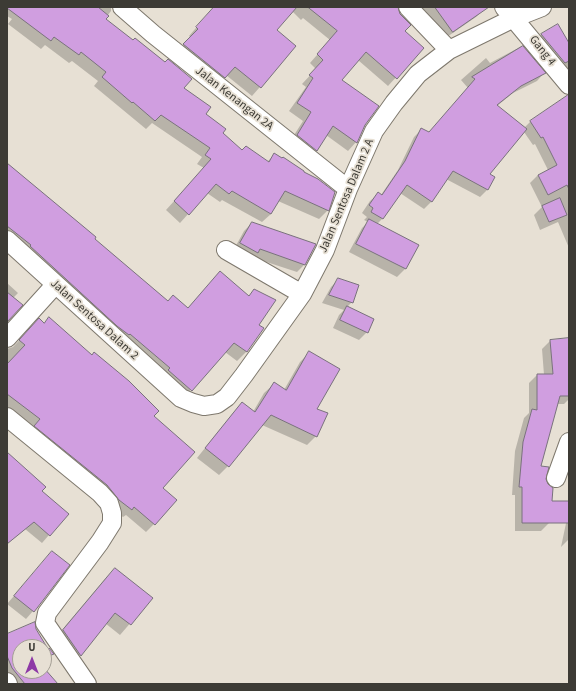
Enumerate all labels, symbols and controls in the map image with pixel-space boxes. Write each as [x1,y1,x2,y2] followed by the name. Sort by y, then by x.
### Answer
[526,33,558,69] street label: Gang 4
[192,64,276,134] street label: Jalan Kenangan 2A
[316,137,378,255] street label: Jalan Sentosa Dalam 2 A
[47,277,141,363] street label: Jalan Sentosa Dalam 2
[12,639,52,679] north arrow
[28,640,36,655] text: U

